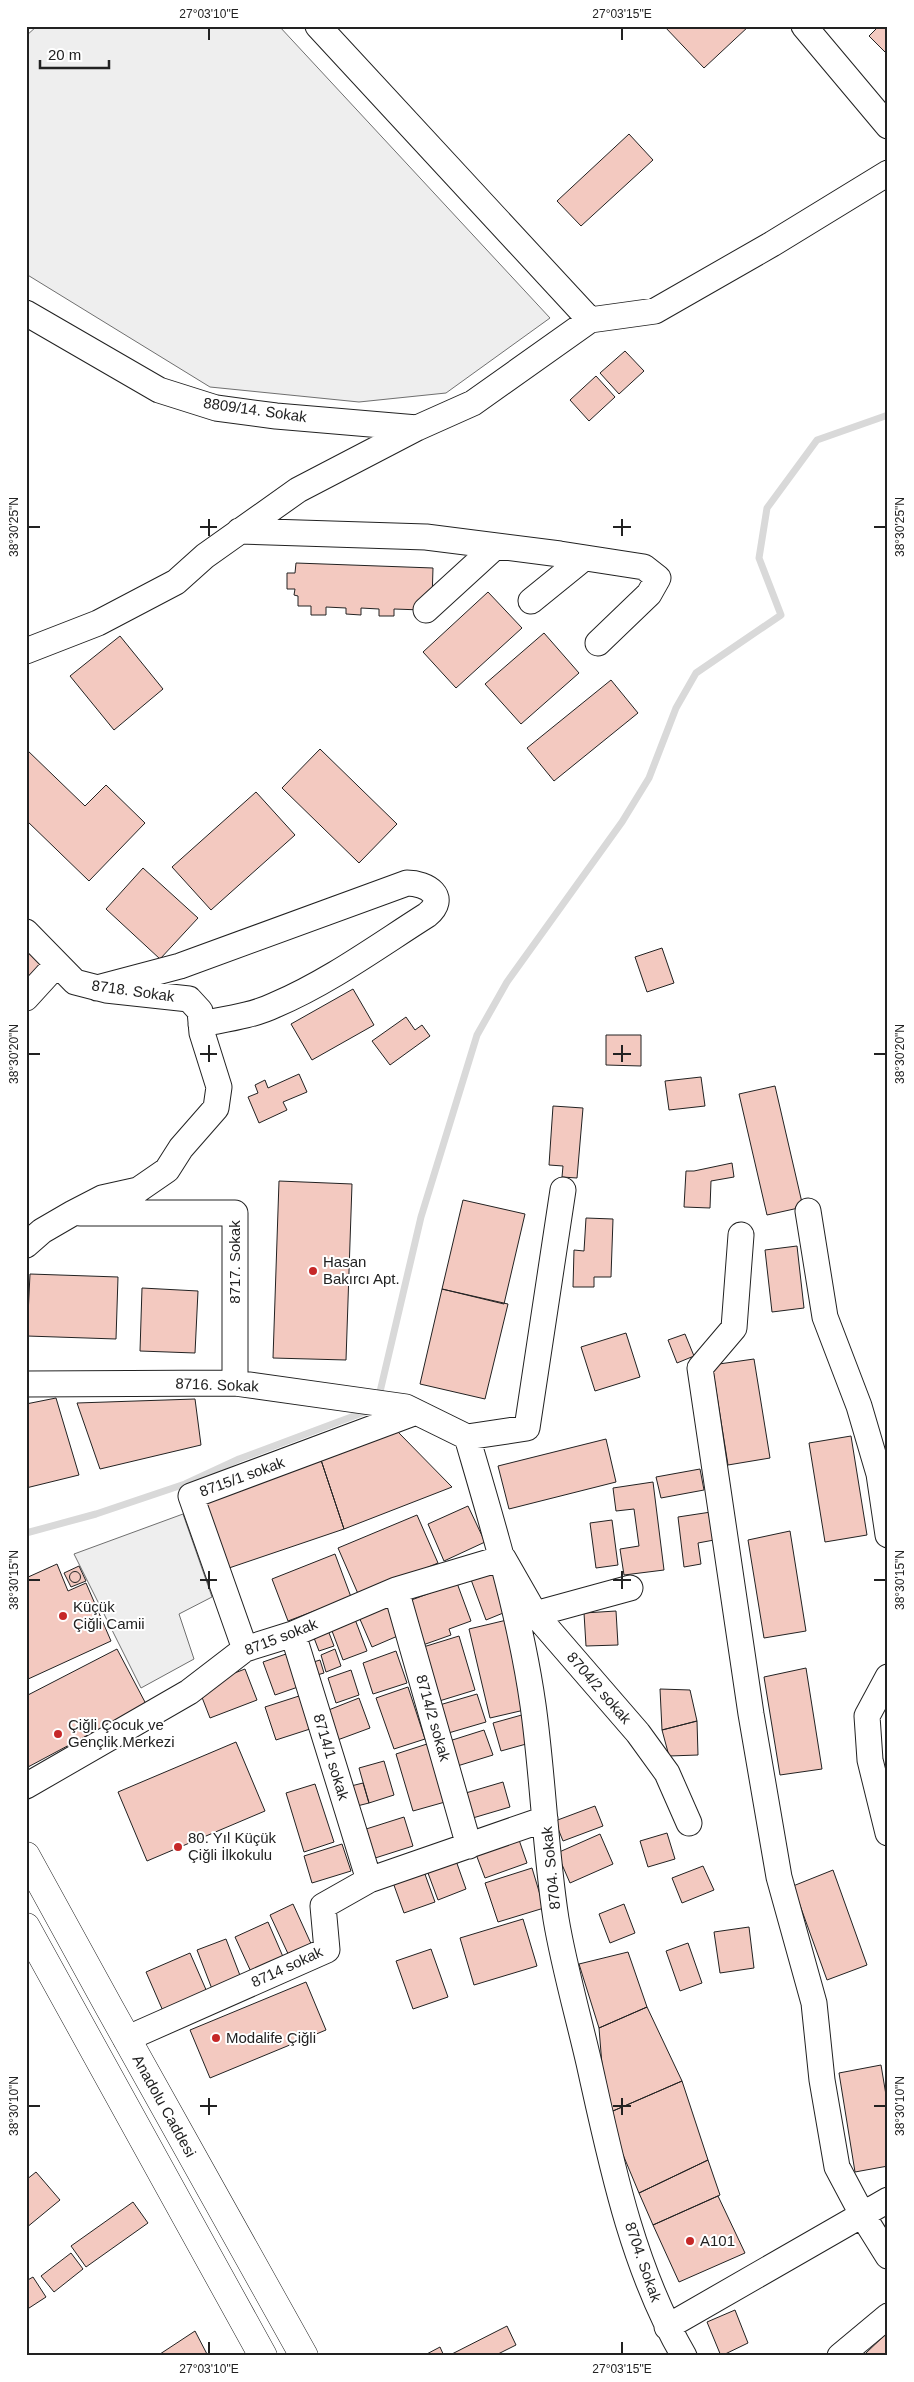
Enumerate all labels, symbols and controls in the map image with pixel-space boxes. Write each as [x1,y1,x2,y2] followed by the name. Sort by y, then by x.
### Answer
[179,7,239,21] text: 27°03'10"E
[592,7,652,21] text: 27°03'15"E
[40,38,109,70] scale bar
[48,46,81,63] text: 20 m
[202,394,308,425] street label: 8809/14. Sokak
[7,497,21,557] text: 38°30'25"N
[893,497,907,557] text: 38°30'25"N
[91,976,176,1005] street label: 8718. Sokak
[7,1024,21,1084] text: 38°30'20"N
[893,1024,907,1084] text: 38°30'20"N
[226,1220,243,1304] street label: 8717. Sokak
[323,1253,400,1287] place label: Hasan Bakırcı Apt.
[307,1265,319,1277] marker: Hasan Bakırcı Apt.
[175,1375,259,1394] street label: 8716. Sokak
[197,1453,287,1500] street label: 8715/1 sokak
[7,1550,21,1610] text: 38°30'15"N
[893,1550,907,1610] text: 38°30'15"N
[73,1598,145,1632] place label: Küçük Çiğli Camii
[57,1610,69,1622] marker: Küçük Çiğli Camii
[242,1615,320,1658] street label: 8715 sokak
[564,1648,635,1727] street label: 8704/2 sokak
[413,1673,454,1764] street label: 8714/2 sokak
[310,1712,353,1802] street label: 8714/1 sokak
[68,1716,175,1750] place label: Çiğli Çocuk ve Gençlik Merkezi
[52,1728,64,1740] marker: Çiğli Çocuk ve Gençlik Merkezi
[538,1825,563,1910] street label: 8704. Sokak
[188,1829,277,1863] place label: 80. Yıl Küçük Çiğli İlkokulu
[172,1841,184,1853] marker: 80. Yıl Küçük Çiğli İlkokulu
[248,1942,326,1990] street label: 8714 sokak
[226,2029,316,2046] place label: Modalife Çiğli
[210,2032,222,2044] marker: Modalife Çiğli
[129,2052,200,2160] street label: Anadolu Caddesi
[7,2076,21,2136] text: 38°30'10"N
[893,2076,907,2136] text: 38°30'10"N
[622,2220,665,2304] street label: 8704. Sokak
[700,2232,735,2249] place label: A101
[684,2235,696,2247] marker: A101
[179,2362,239,2376] text: 27°03'10"E
[592,2362,652,2376] text: 27°03'15"E

